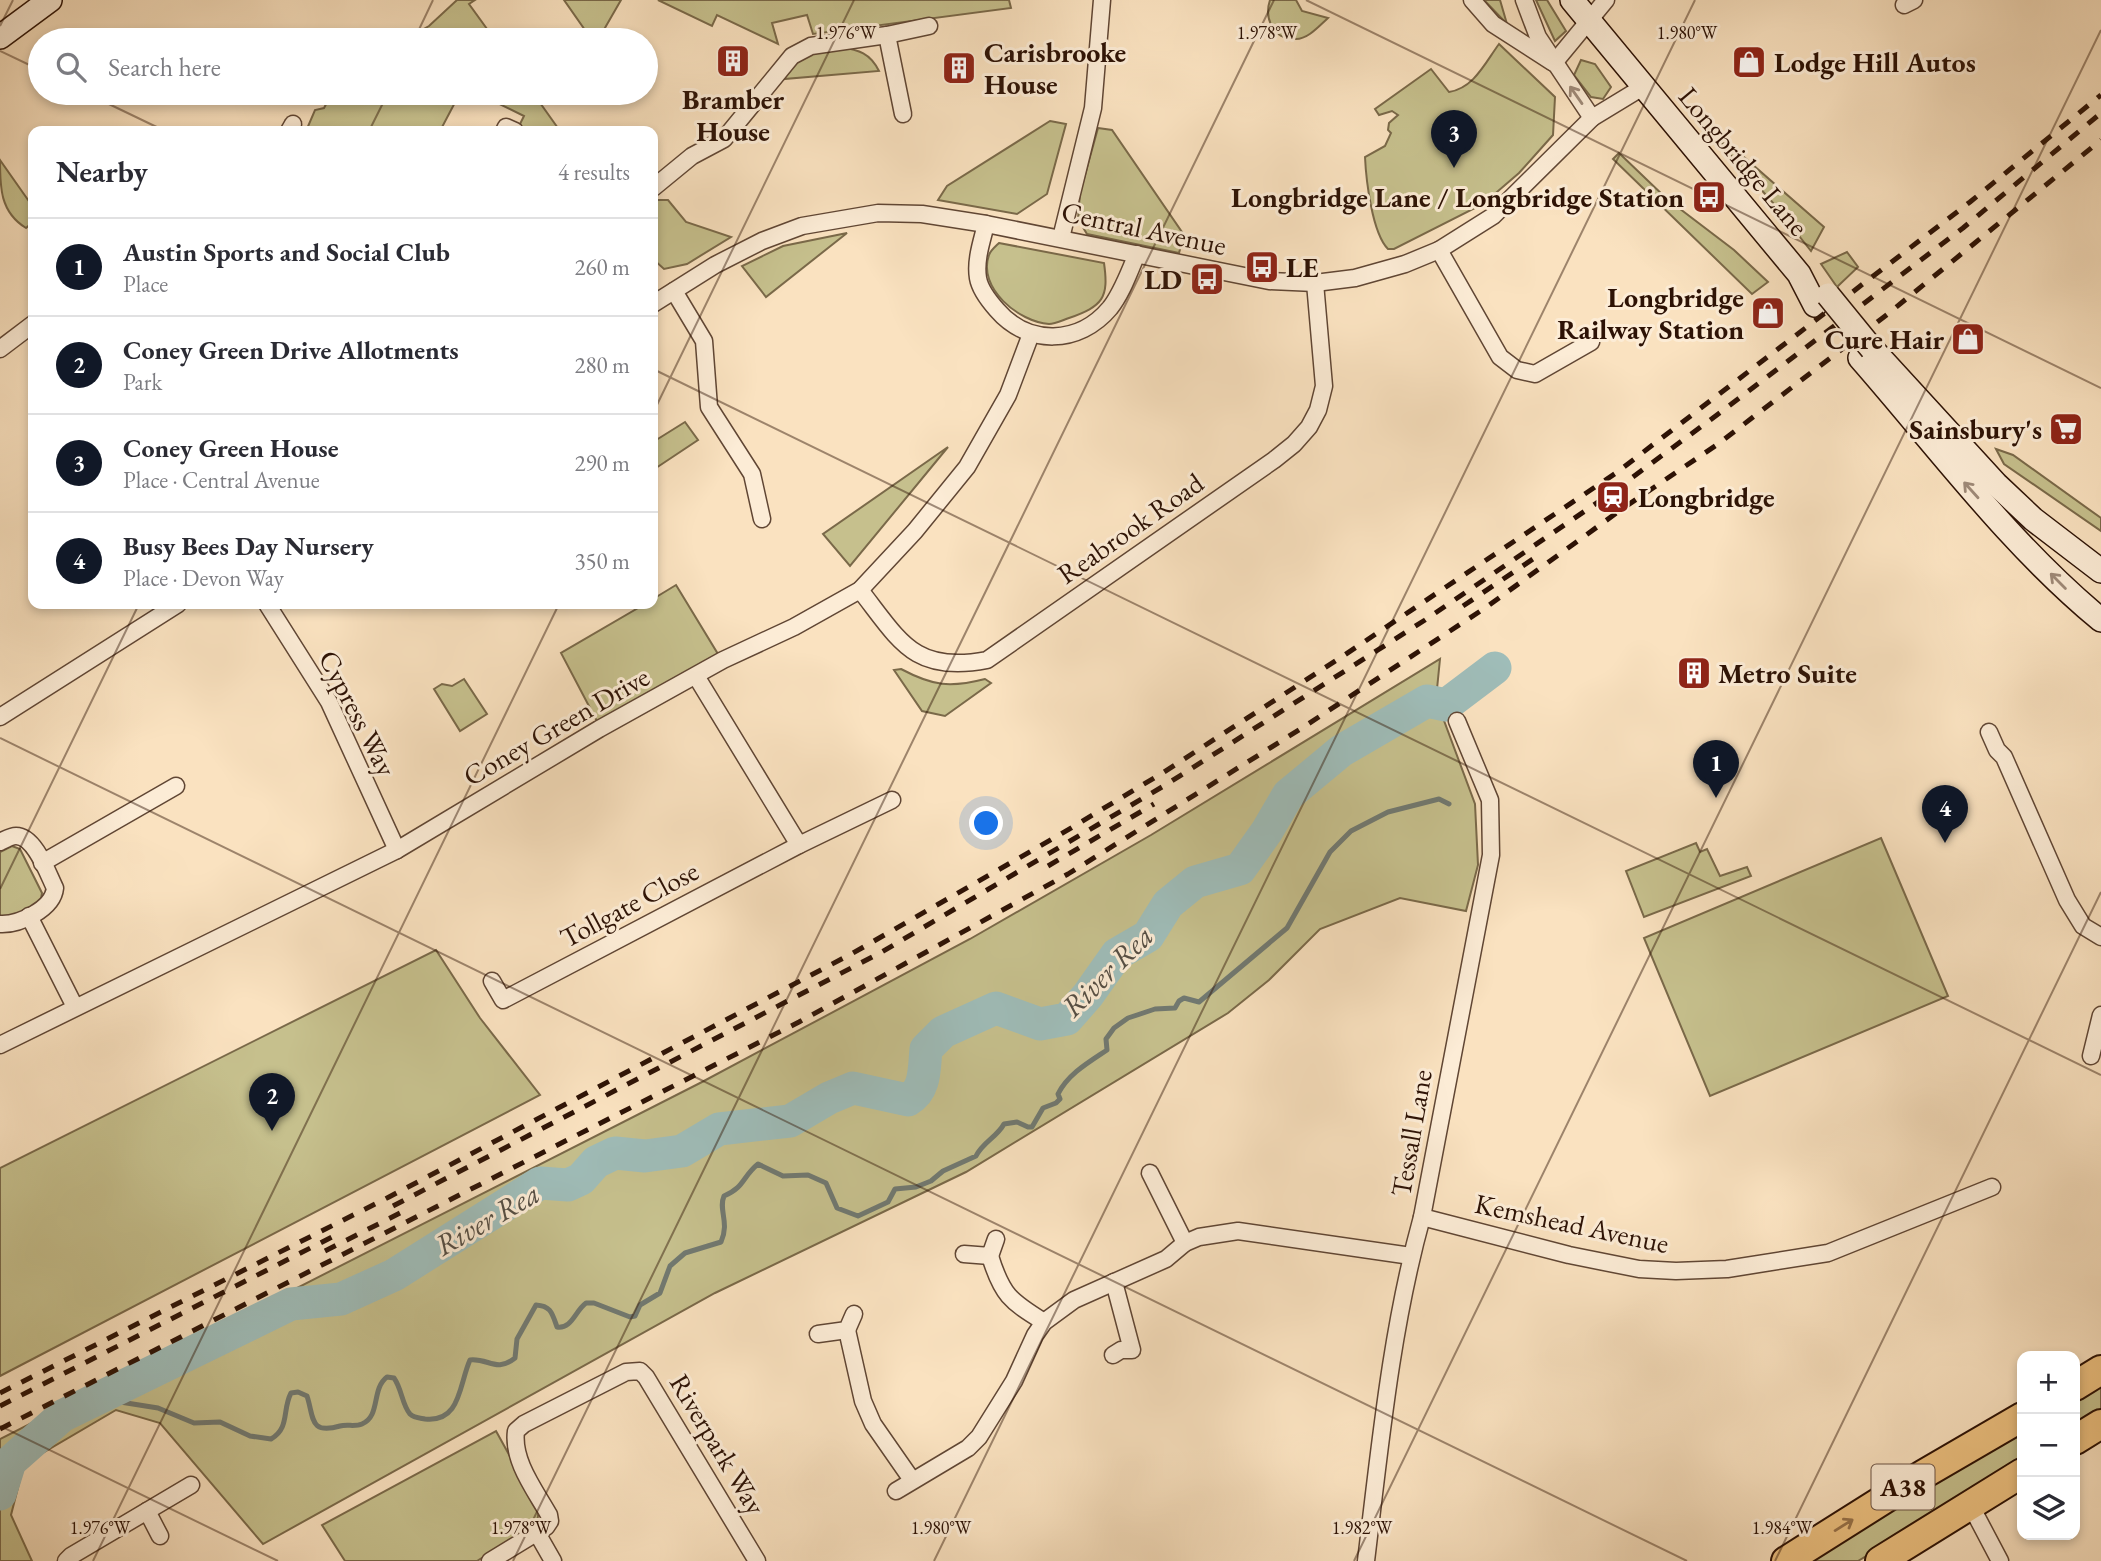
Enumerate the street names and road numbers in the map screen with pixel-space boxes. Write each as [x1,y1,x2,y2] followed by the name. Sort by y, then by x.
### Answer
[1671,79,1817,243] street label: Longbridge Lane
[1058,193,1230,263] street label: Central Avenue
[1050,464,1211,592] street label: Reabrook Road
[311,644,405,783] street label: Cypress Way
[457,658,655,794] street label: Coney Green Drive
[554,852,705,956] street label: Tollgate Close
[1382,1067,1440,1199] street label: Tessall Lane
[1472,1185,1672,1261] street label: Kemshead Avenue
[662,1367,774,1522] street label: Riverpark Way
[1871,1464,1934,1510] road number: A38

